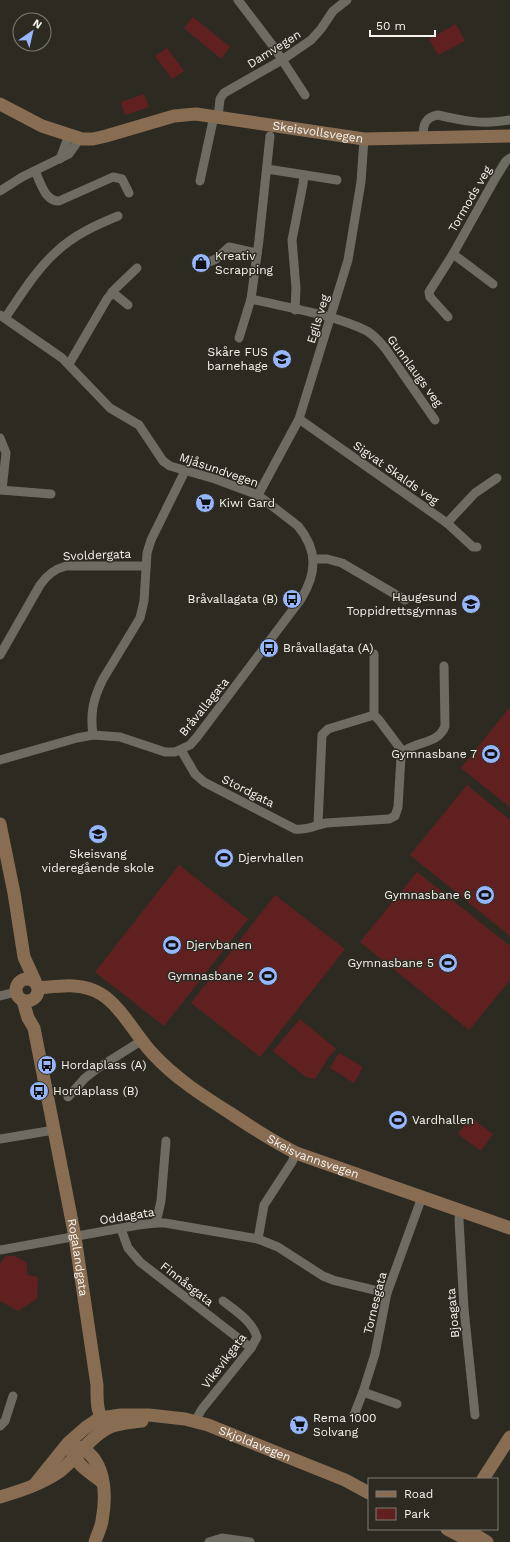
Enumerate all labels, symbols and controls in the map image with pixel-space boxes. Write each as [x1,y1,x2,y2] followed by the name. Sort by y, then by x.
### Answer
[12,12,52,52] north arrow
[370,12,435,38] scale bar
[30,16,44,32] text: N
[376,19,406,33] text: 50 m
[245,27,303,71] street label: Damvegen
[272,118,364,146] street label: Skeisvollsvegen
[445,163,495,234] street label: Tormods veg
[215,249,274,277] place label: Kreativ Scrapping
[190,252,212,274] shop icon: Kreativ Scrapping
[304,292,332,345] street label: Egils veg
[384,333,446,410] street label: Gunnlaugs veg
[207,345,268,373] place label: Skåre FUS barnehage
[271,348,293,370] school or university icon: Skåre FUS barnehage
[351,438,442,508] street label: Sigvat Skalds veg
[178,450,260,490] street label: Mjåsundvegen
[194,492,216,514] supermarket icon: Kiwi Gard
[219,496,275,510] place label: Kiwi Gard
[63,547,132,563] street label: Svoldergata
[281,588,303,610] bus stop icon: Bråvallagata (B)
[346,590,457,618] place label: Haugesund Toppidrettsgymnas
[188,592,278,606] place label: Bråvallagata (B)
[460,593,482,615] school or university icon: Haugesund Toppidrettsgymnas
[258,637,280,659] bus stop icon: Bråvallagata (A)
[283,641,374,655] place label: Bråvallagata (A)
[176,675,232,739] street label: Bråvallagata
[480,743,502,765] sports icon: Gymnasbane 7
[391,747,477,761] place label: Gymnasbane 7
[219,772,277,810] street label: Stordgata
[87,823,109,845] school or university icon: Skeisvang videregående skole
[42,847,154,875] place label: Skeisvang videregående skole
[213,847,235,869] sports icon: Djervhallen
[238,851,304,865] place label: Djervhallen
[474,884,496,906] sports icon: Gymnasbane 6
[384,888,471,902] place label: Gymnasbane 6
[161,934,183,956] sports icon: Djervbanen
[186,938,252,952] place label: Djervbanen
[437,952,459,974] sports icon: Gymnasbane 5
[347,956,434,970] place label: Gymnasbane 5
[257,965,279,987] sports icon: Gymnasbane 2
[167,969,254,983] place label: Gymnasbane 2
[36,1054,58,1076] bus stop icon: Hordaplass (A)
[61,1058,146,1072] place label: Hordaplass (A)
[28,1080,50,1102] bus stop icon: Hordaplass (B)
[53,1084,138,1098] place label: Hordaplass (B)
[387,1109,409,1131] sports icon: Vardhallen
[412,1113,474,1127] place label: Vardhallen
[264,1131,361,1182] street label: Skeisvannsvegen
[98,1205,156,1227] street label: Oddagata
[65,1217,91,1297] street label: Rogalandgata
[158,1259,216,1309] street label: Finnåsgata
[361,1270,390,1335] street label: Tornesgata
[444,1287,462,1338] street label: Bjoagata
[199,1331,249,1391] street label: Vikevikgata
[313,1411,377,1439] place label: Rema 1000 Solvang
[288,1414,310,1436] supermarket icon: Rema 1000 Solvang
[217,1423,293,1465] street label: Skjoldavegen
[368,1478,498,1530] legend
[404,1487,433,1501] text: Road
[404,1507,430,1521] text: Park

